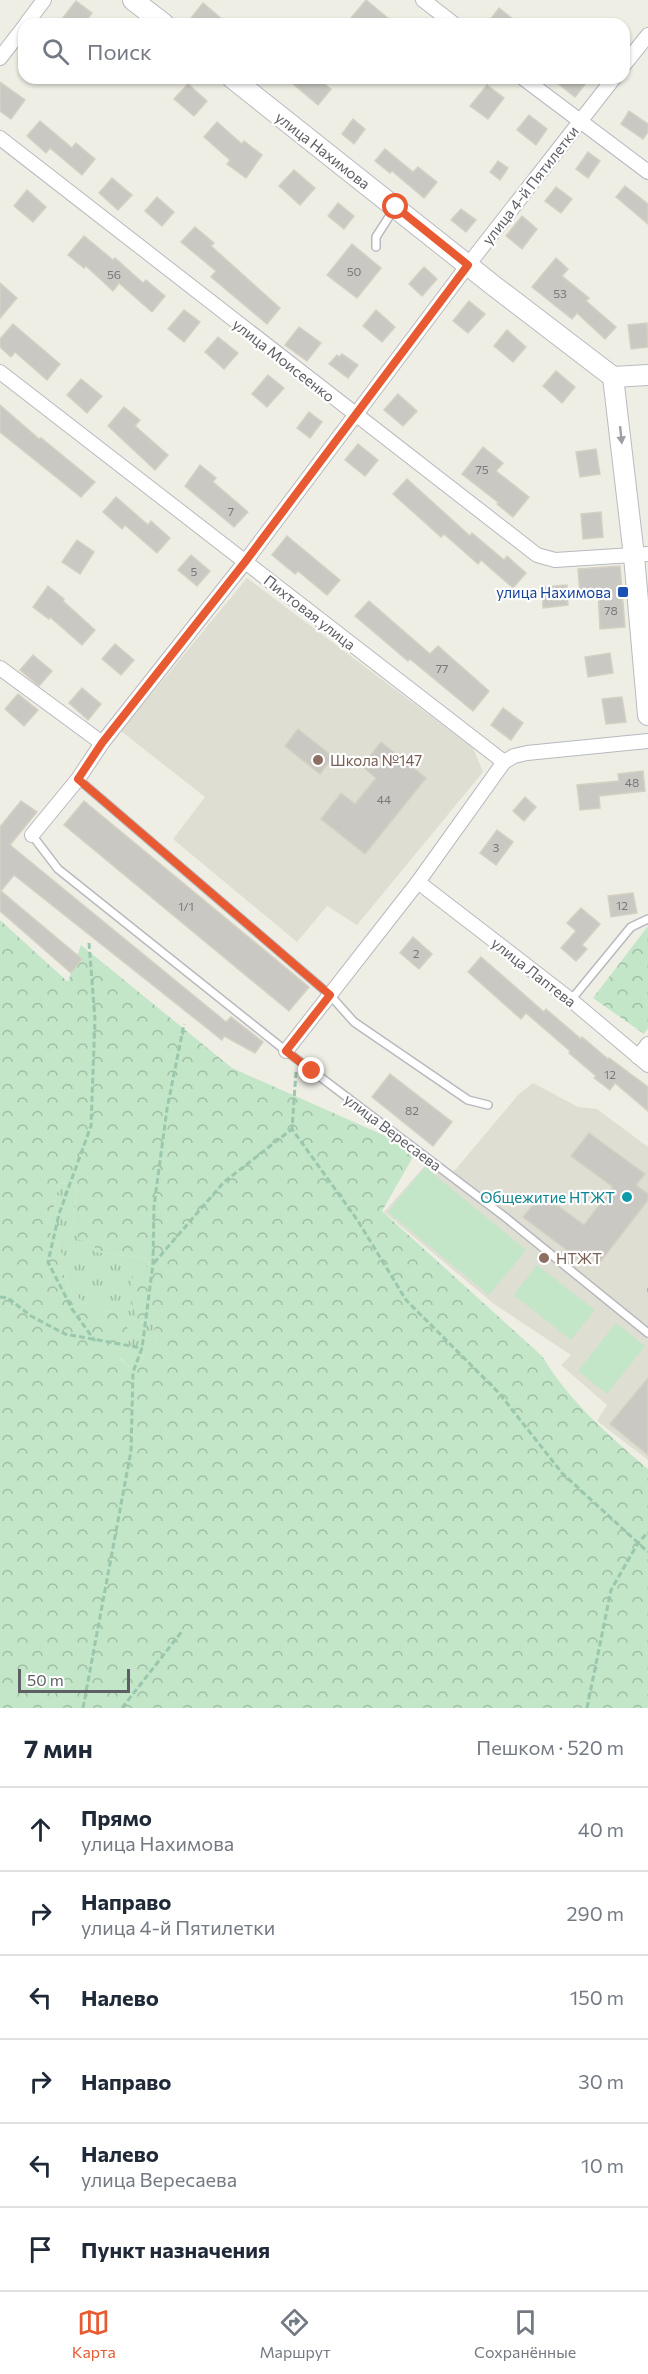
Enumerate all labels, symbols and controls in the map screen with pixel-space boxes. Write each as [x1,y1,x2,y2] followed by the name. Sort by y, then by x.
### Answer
[18,18,630,84] search box
[39,35,72,68] icon: search
[87,38,152,65] text: Поиск
[272,108,374,192] street label: улица Нахимова
[478,122,582,248] street label: улица 4-й Пятилетки
[382,193,408,219] route start
[347,264,362,278] house number: 50
[107,267,121,281] house number: 56
[553,286,567,300] house number: 53
[230,315,339,405] street label: улица Моисеенко
[616,426,626,445] one-way arrow
[475,462,489,476] house number: 75
[228,504,234,518] house number: 7
[191,564,198,578] house number: 5
[261,571,359,653] street label: Пихтовая улица
[496,583,611,601] place label: улица Нахимова
[616,585,630,599] marker: улица Нахимова
[604,603,618,617] house number: 78
[436,661,448,675] house number: 77
[330,751,422,769] place label: Школа №147
[311,753,325,767] marker: Школа №147
[625,775,639,789] house number: 48
[377,792,391,806] house number: 44
[493,840,500,854] house number: 3
[616,898,628,912] house number: 12
[178,899,194,913] house number: 1/1
[488,933,580,1011] street label: улица Лаптева
[413,946,420,960] house number: 2
[298,1057,324,1083] route end
[604,1067,616,1081] house number: 12
[341,1090,445,1174] street label: улица Вересаева
[405,1103,419,1117] house number: 82
[480,1188,615,1206] place label: Общежитие НТЖТ
[620,1190,634,1204] marker: Общежитие НТЖТ
[556,1249,602,1267] place label: НТЖТ
[537,1251,551,1265] marker: НТЖТ
[18,1666,130,1694] scale bar
[27,1670,64,1689] text: 50 m
[24,1732,93,1763] text: 7 мин
[476,1735,624,1759] text: Пешком · 520 m
[81,1804,152,1831] text: Прямо
[24,1813,57,1846] icon: ahead
[578,1817,624,1841] text: 40 m
[81,1831,234,1855] text: улица Нахимова
[81,1888,171,1915] text: Направо
[24,1897,57,1930] icon: right
[566,1901,624,1925] text: 290 m
[81,1915,275,1939] text: улица 4-й Пятилетки
[24,1981,57,2014] icon: left
[81,1984,159,2011] text: Налево
[570,1985,624,2009] text: 150 m
[24,2065,57,2098] icon: right
[81,2068,171,2095] text: Направо
[578,2069,624,2093] text: 30 m
[81,2140,159,2167] text: Налево
[24,2149,57,2182] icon: left
[581,2153,624,2177] text: 10 m
[81,2167,237,2191] text: улица Вересаева
[24,2233,57,2266] icon: arrive
[81,2236,270,2263] text: Пункт назначения
[72,2306,116,2361] tab: Карта
[259,2306,331,2361] tab: Маршрут
[474,2306,576,2361] tab: Сохранённые

